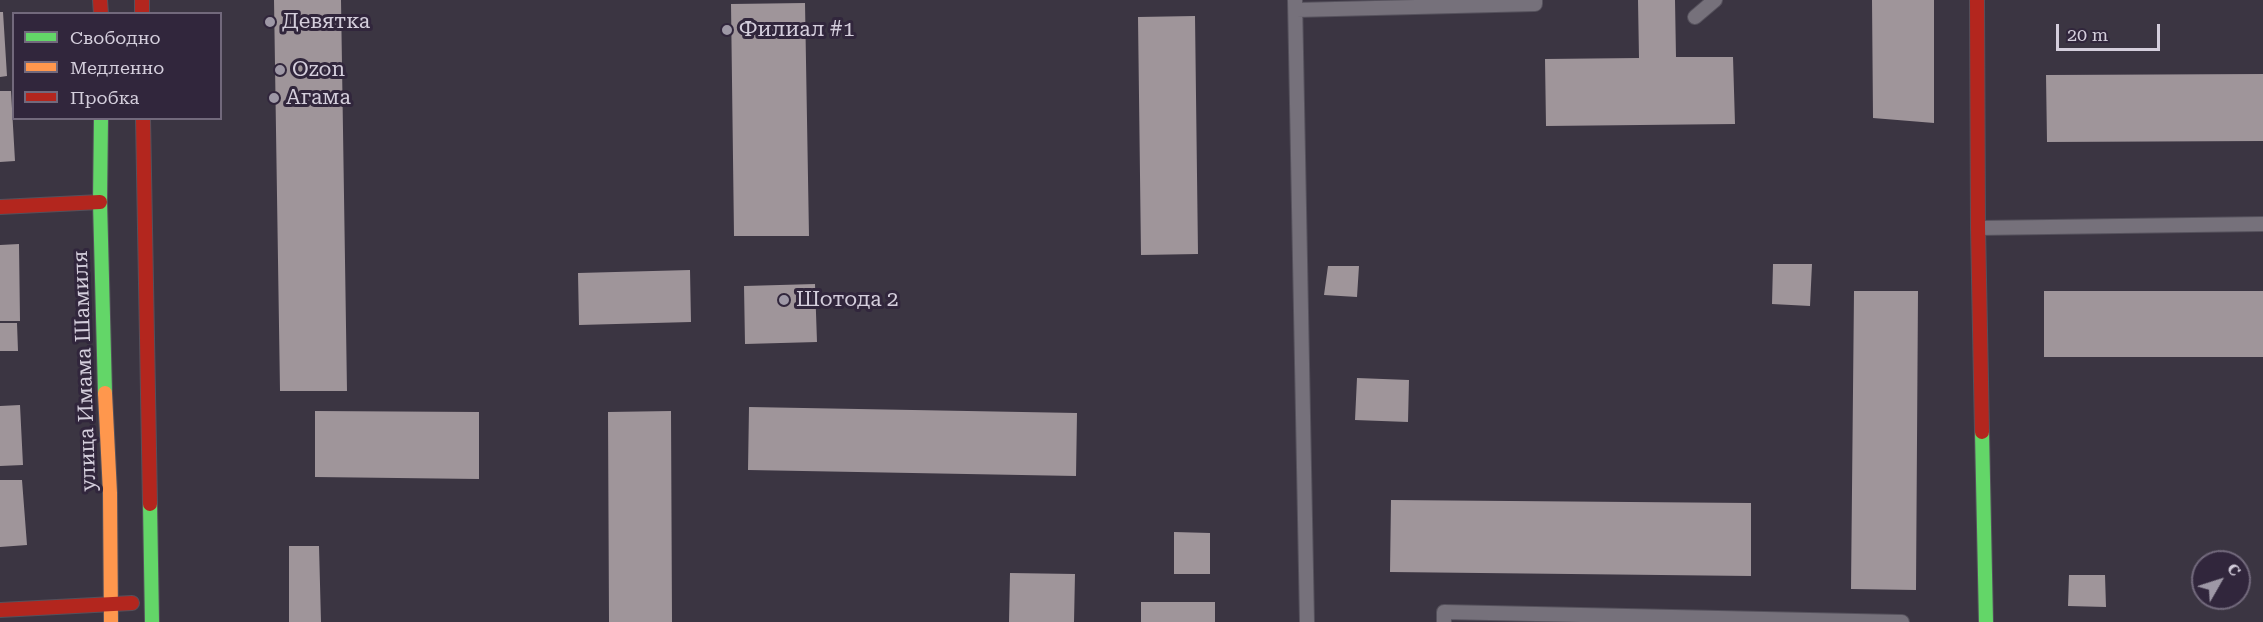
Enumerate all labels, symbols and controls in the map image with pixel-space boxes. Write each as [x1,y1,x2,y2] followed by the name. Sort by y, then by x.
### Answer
[282,9,370,35] place label: Девятка
[12,12,222,120] legend
[2059,12,2162,50] scale bar
[263,15,277,29] marker: Девятка
[739,17,855,43] place label: Филиал #1
[720,23,734,37] marker: Филиал #1
[2067,24,2108,45] text: 20 m
[70,27,160,48] text: Свободно
[70,57,164,78] text: Медленно
[292,57,345,83] place label: Ozon
[273,63,287,77] marker: Ozon
[286,85,351,111] place label: Агама
[70,87,139,108] text: Пробка
[267,91,281,105] marker: Агама
[68,250,102,492] street label: улица Имама Шамиля
[796,287,899,313] place label: Шотода 2
[777,293,791,307] marker: Шотода 2
[2191,550,2251,610] north arrow
[2223,559,2245,580] text: С

